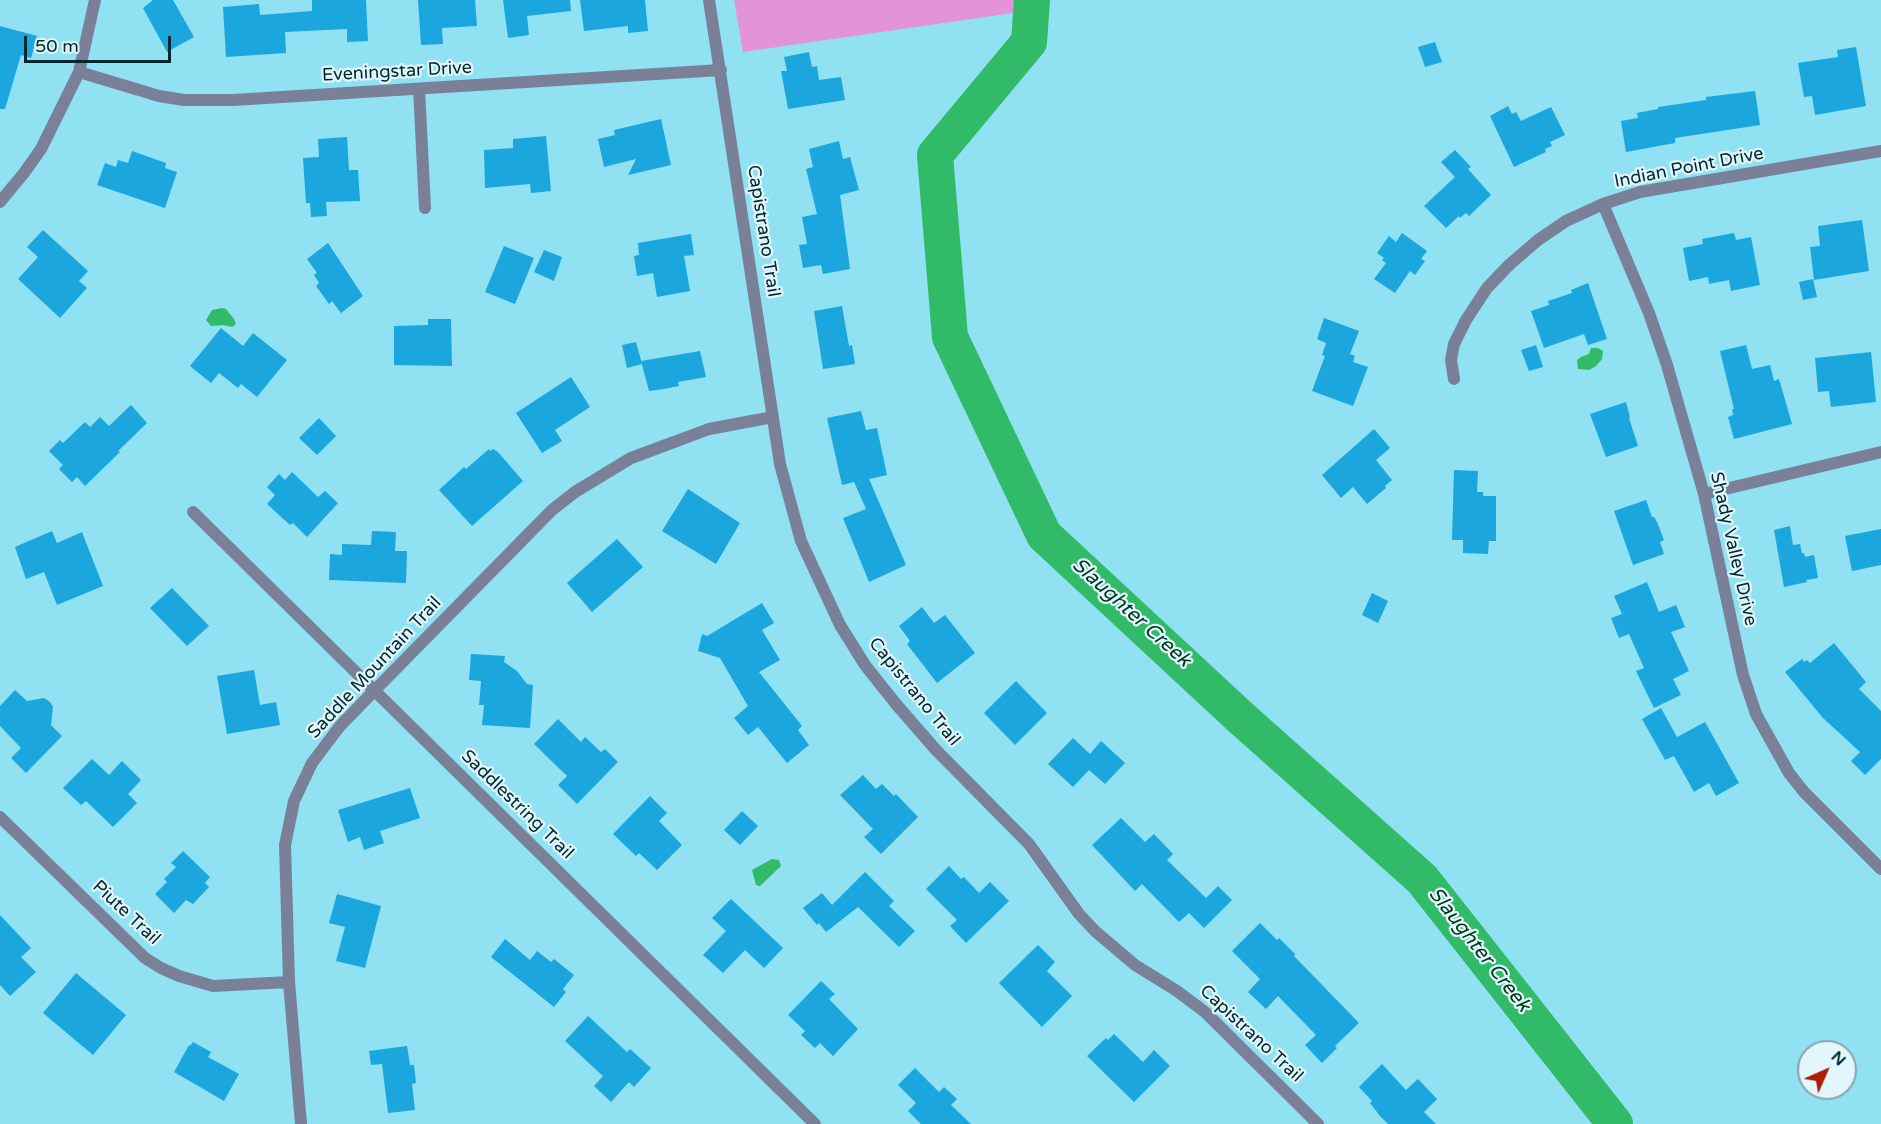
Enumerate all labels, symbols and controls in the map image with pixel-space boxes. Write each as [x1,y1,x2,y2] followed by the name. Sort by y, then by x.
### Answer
[27,24,174,62] scale bar
[35,35,79,57] text: 50 m
[322,57,472,87] street label: Eveningstar Drive
[1613,143,1765,193] street label: Indian Point Drive
[742,163,784,299] street label: Capistrano Trail
[1705,470,1761,628] street label: Shady Valley Drive
[1067,553,1195,673] water label: Slaughter Creek
[304,593,446,743] street label: Saddle Mountain Trail
[864,633,964,751] street label: Capistrano Trail
[456,746,578,864] street label: Saddlestring Trail
[88,876,164,950] street label: Piute Trail
[1423,883,1535,1017] water label: Slaughter Creek
[1195,981,1307,1087] street label: Capistrano Trail
[1797,1040,1857,1100] north arrow
[1827,1047,1850,1070] text: N

